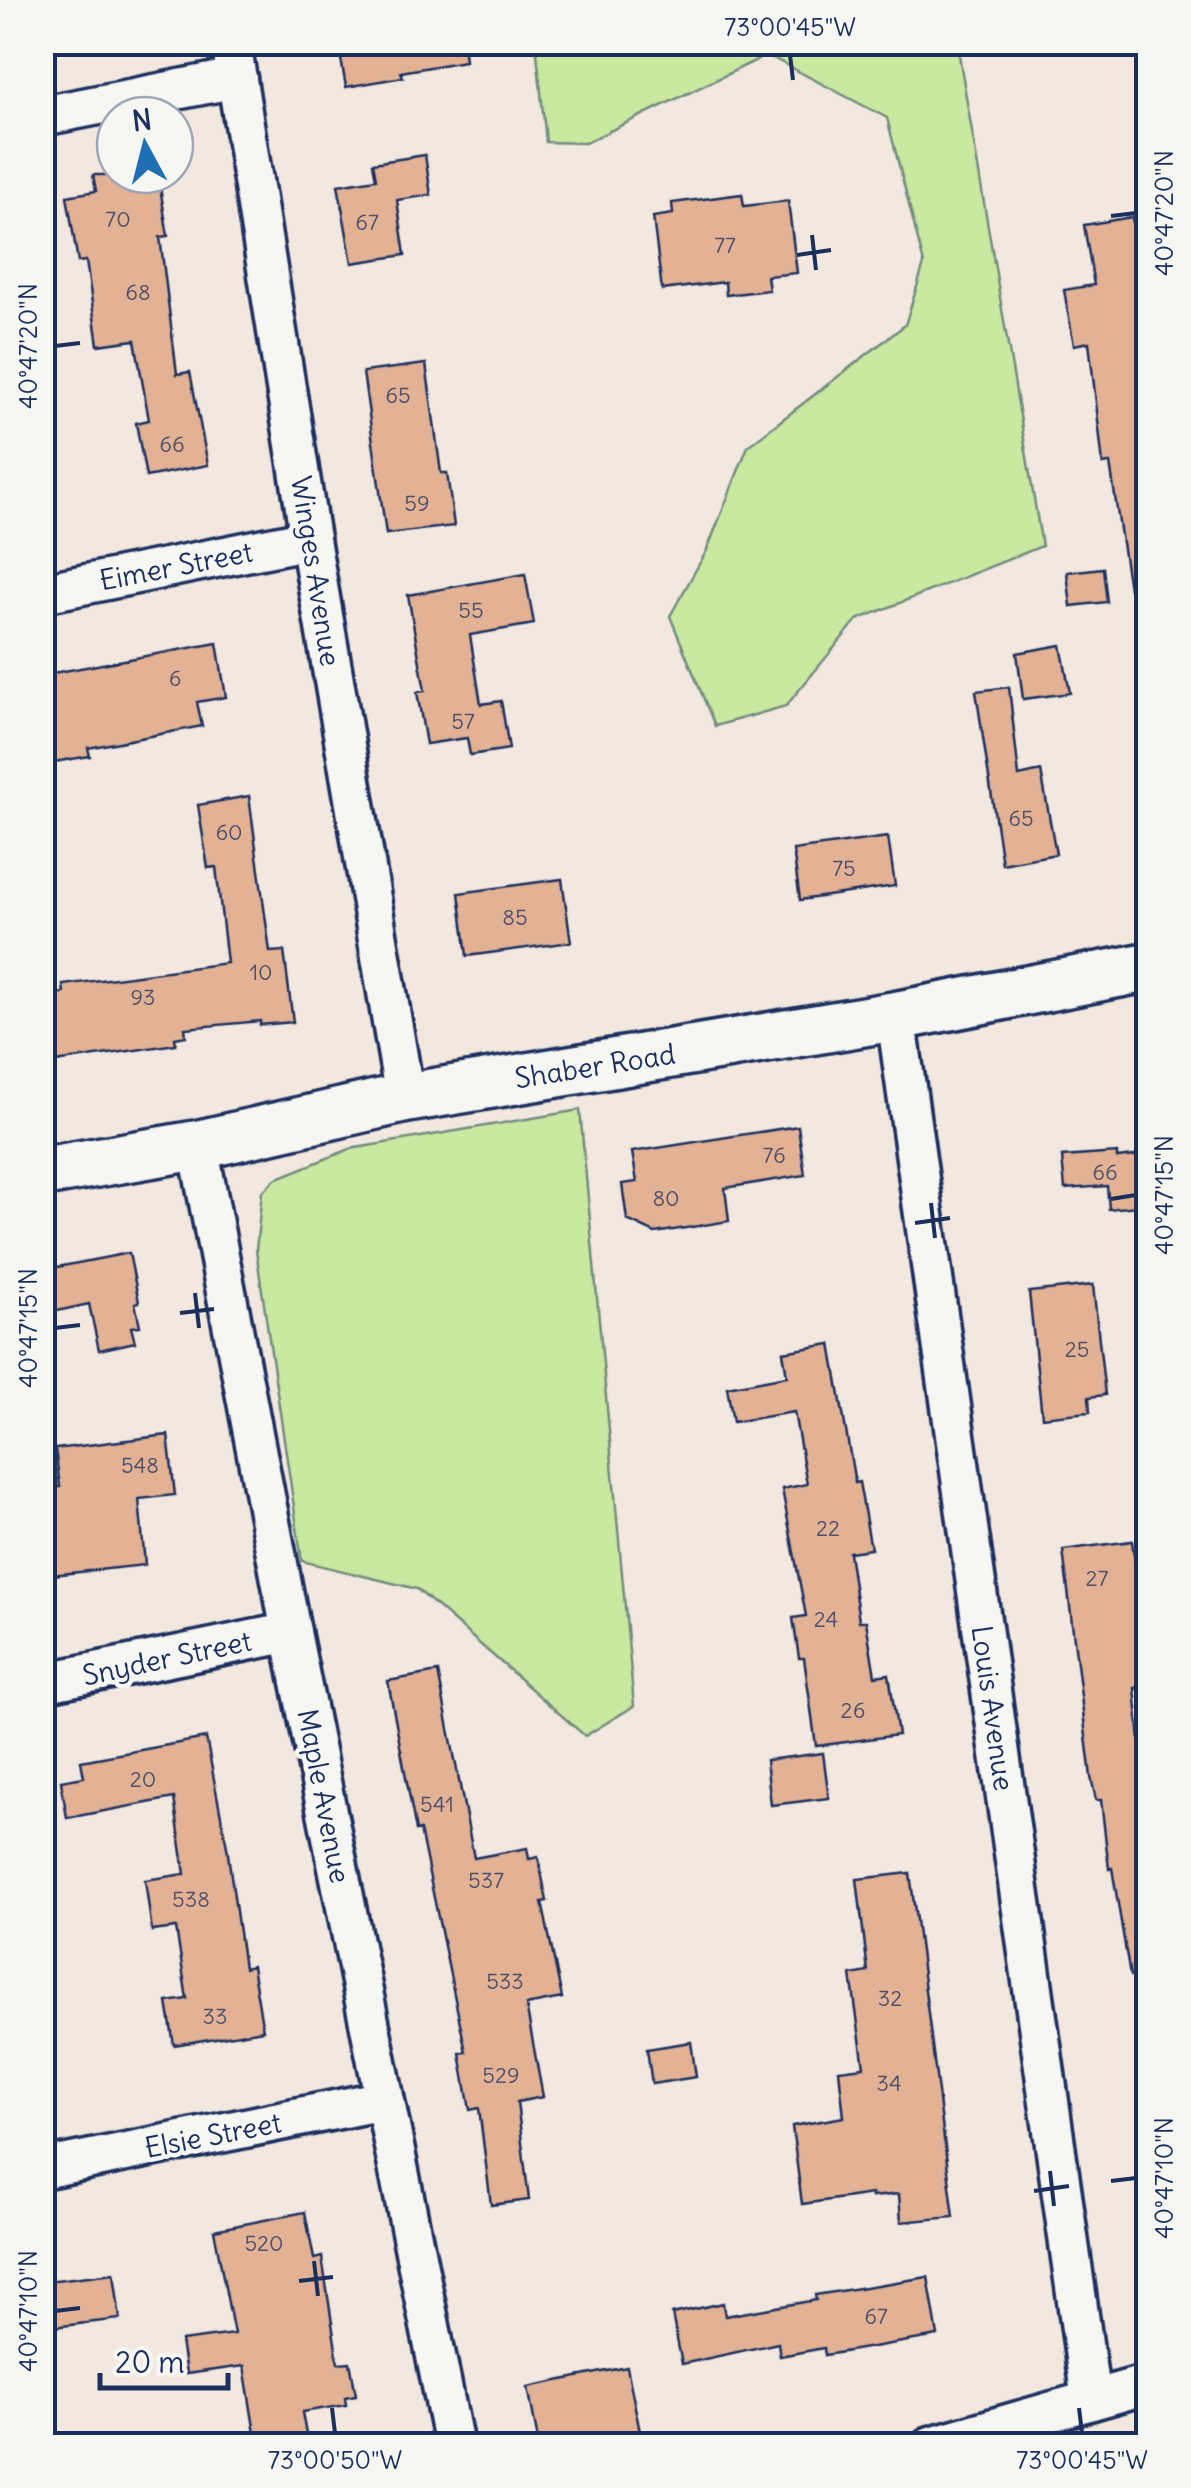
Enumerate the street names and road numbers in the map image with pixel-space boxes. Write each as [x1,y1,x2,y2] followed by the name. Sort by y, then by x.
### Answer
[283,473,349,669] street label: Winges Avenue
[96,534,256,598] street label: Eimer Street
[512,1036,678,1096] street label: Shaber Road
[79,1623,255,1693] street label: Snyder Street
[964,1623,1022,1793] street label: Louis Avenue
[290,1706,358,1886] street label: Maple Avenue
[142,2104,284,2166] street label: Elsie Street

